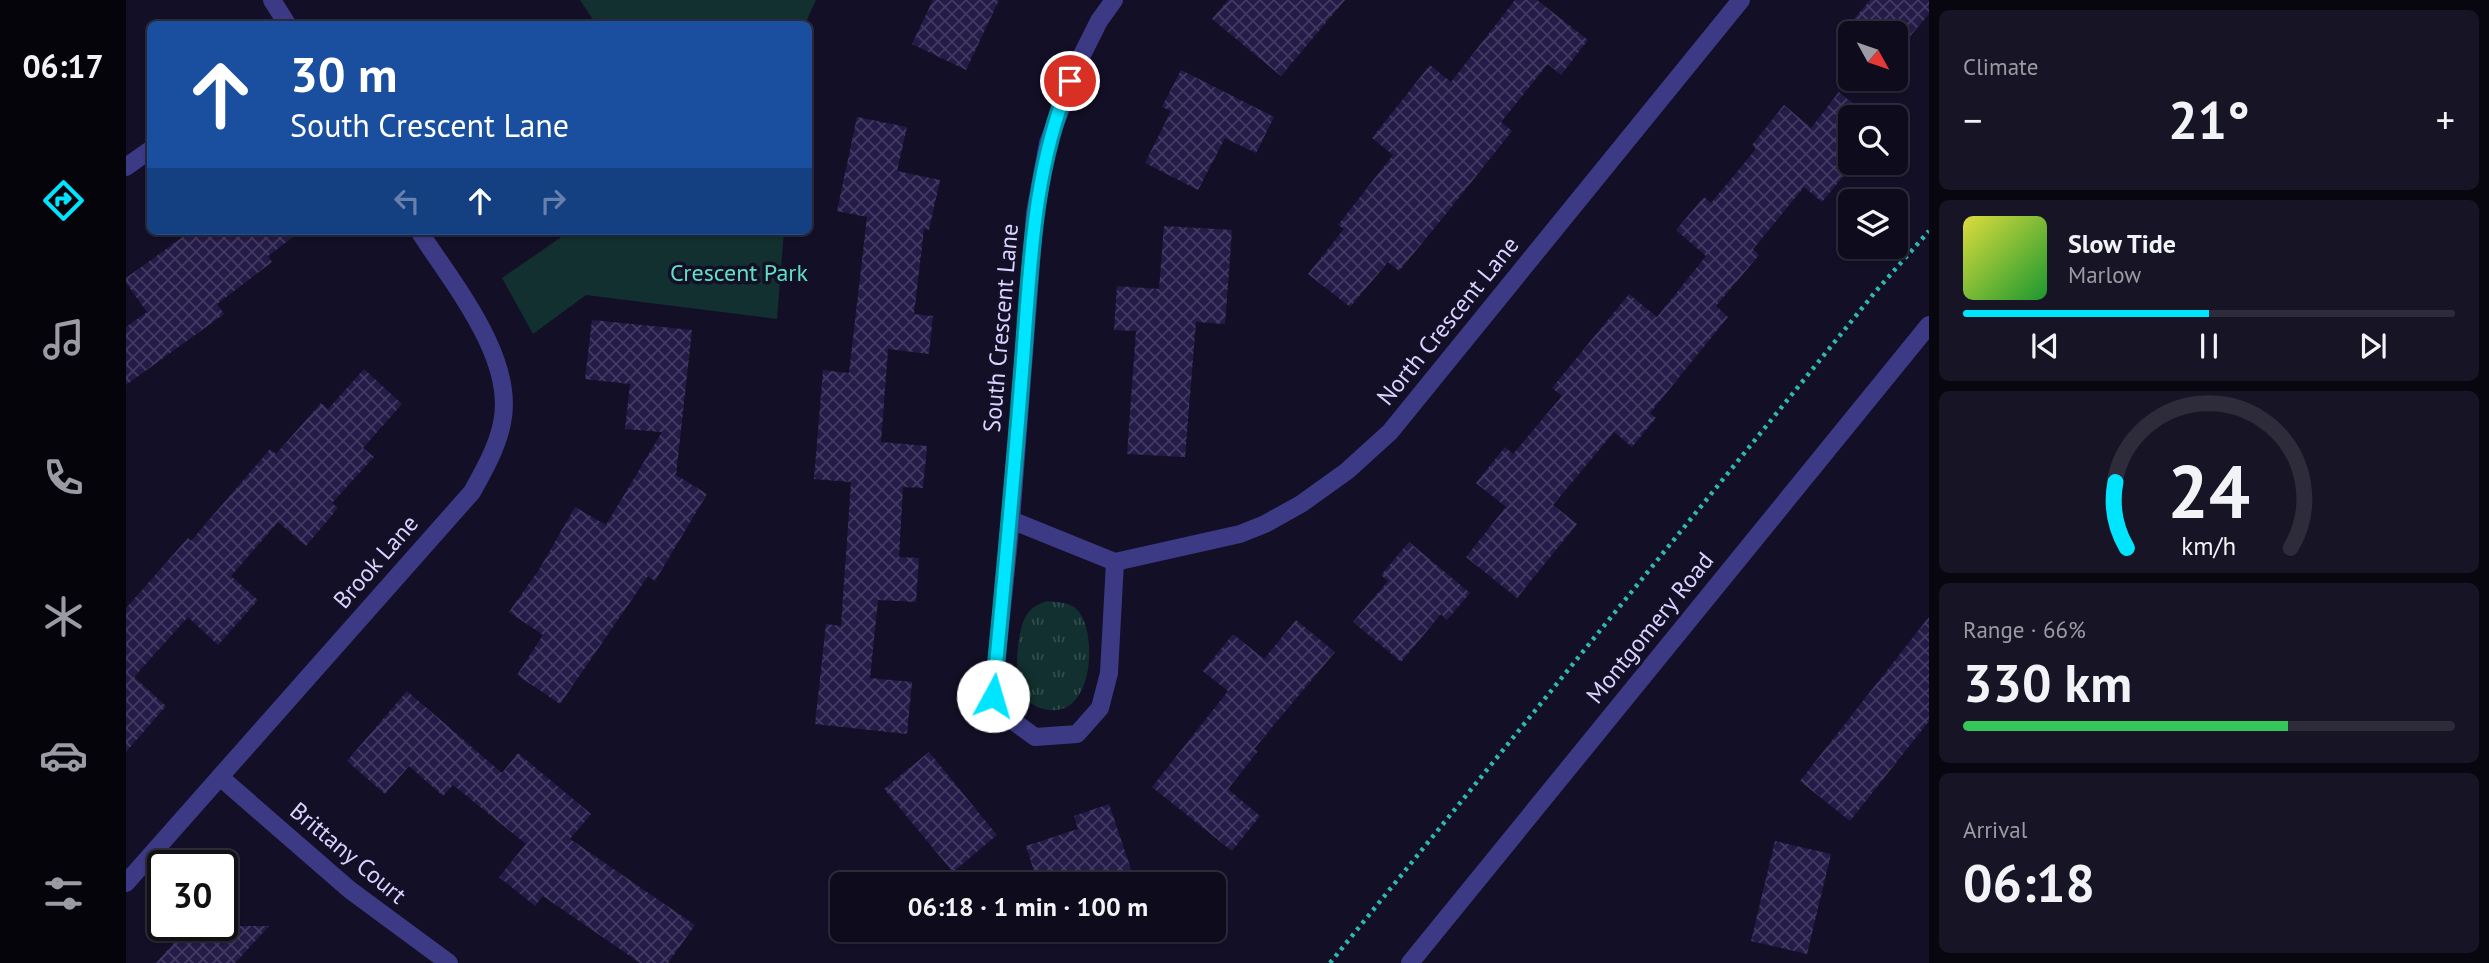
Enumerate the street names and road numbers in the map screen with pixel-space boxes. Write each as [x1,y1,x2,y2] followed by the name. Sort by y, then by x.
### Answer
[976,222,1025,434] street label: South Crescent Lane
[1370,230,1525,411] street label: North Crescent Lane
[326,508,425,615] street label: Brook Lane
[1579,546,1720,710] street label: Montgomery Road
[284,795,413,910] street label: Brittany Court

